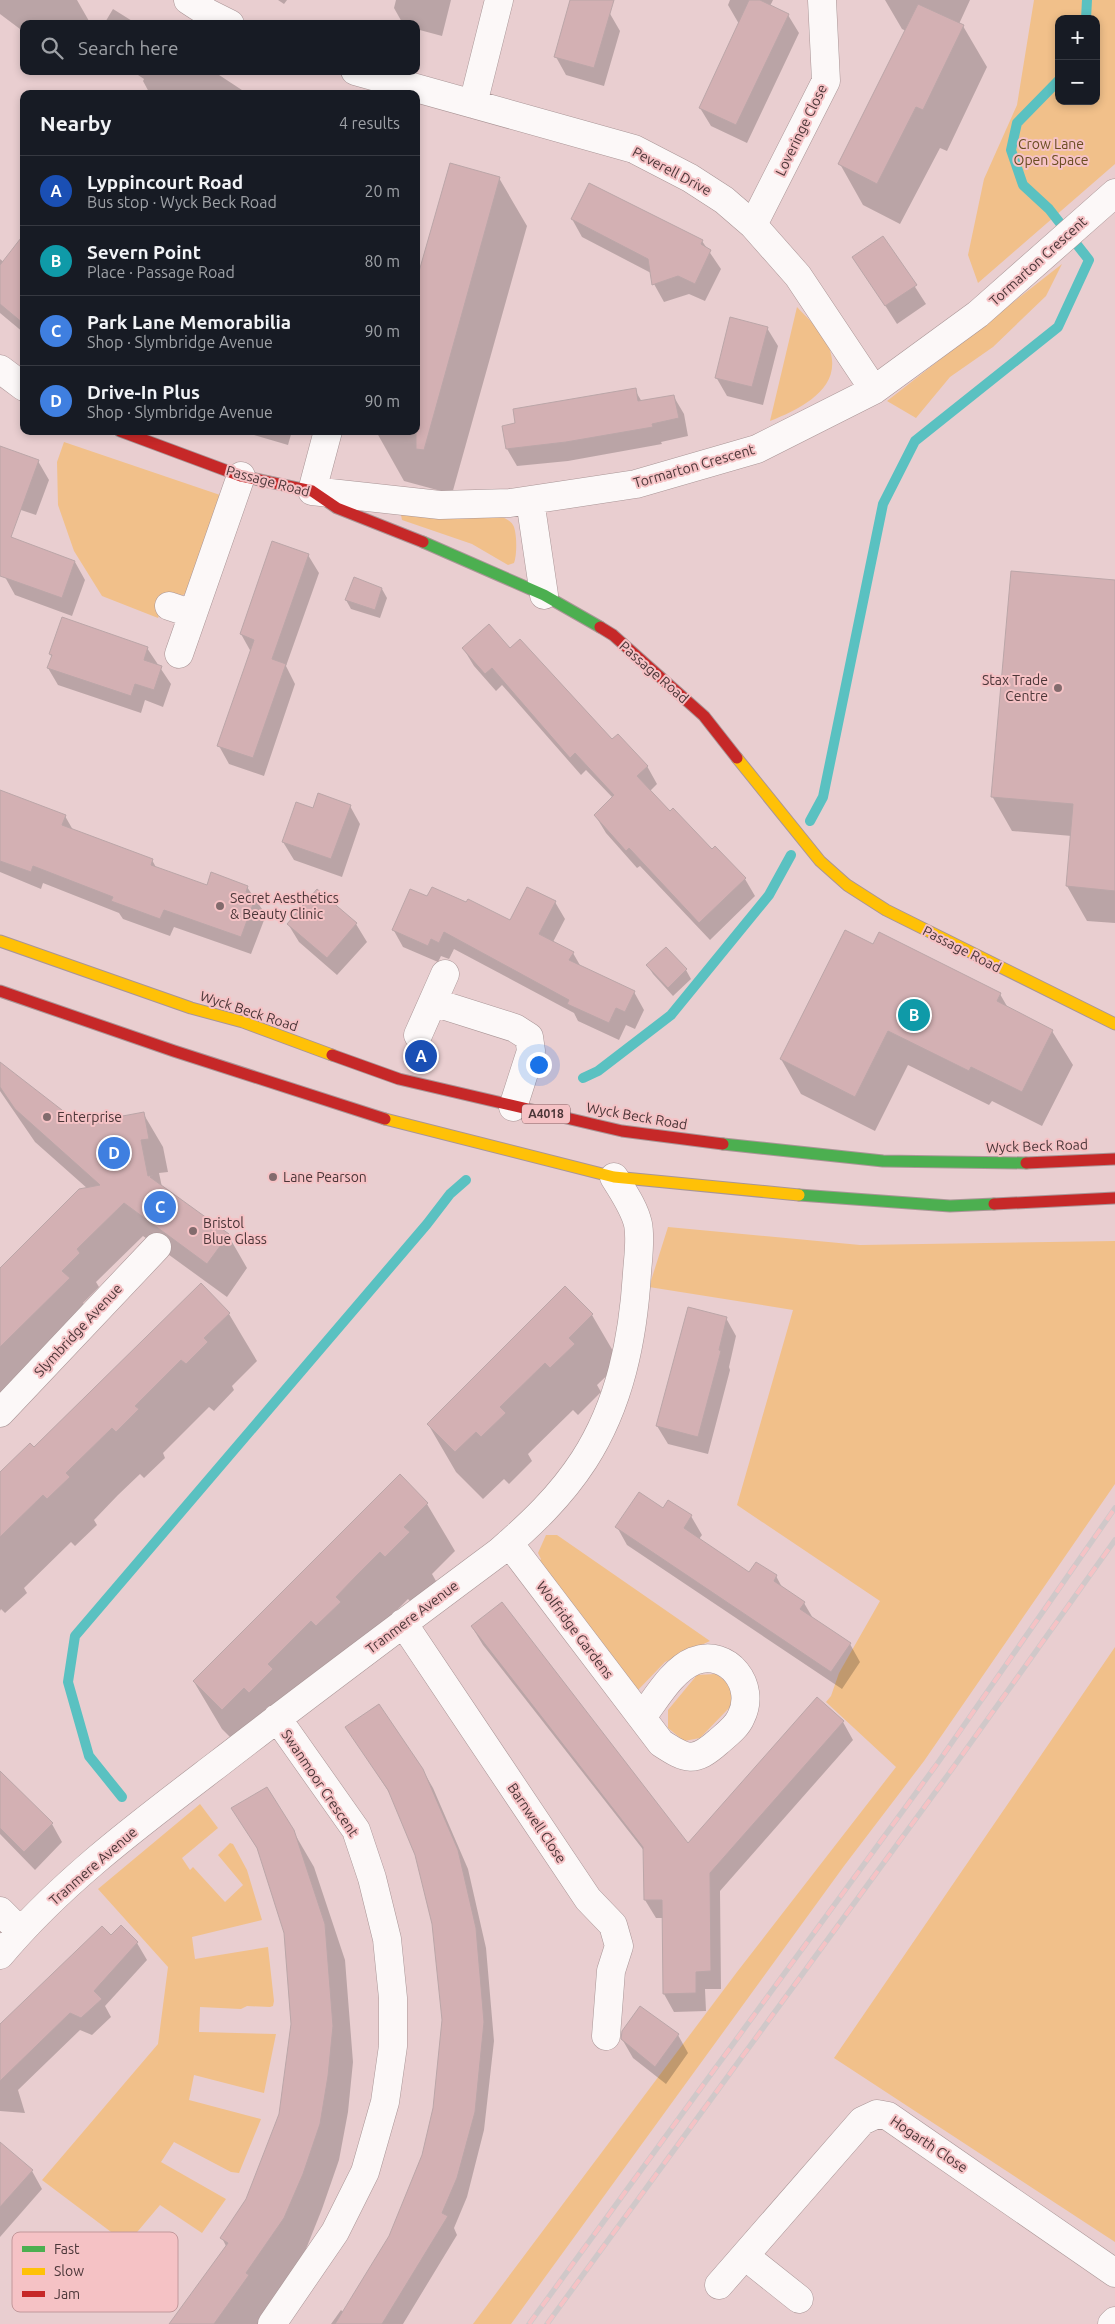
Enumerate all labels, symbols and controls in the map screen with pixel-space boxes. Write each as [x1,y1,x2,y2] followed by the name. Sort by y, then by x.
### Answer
[1055,15,1100,105] map controls
[1055,15,1100,60] button: +
[20,20,420,75] search box
[38,34,66,62] icon: search
[78,37,178,59] text: Search here
[1055,60,1100,105] button: −
[772,82,830,178] street label: Loveringe Close
[40,111,111,135] text: Nearby
[339,114,400,132] text: 4 results
[1014,136,1088,168] park label: Crow Lane Open Space
[630,144,714,198] street label: Peverell Drive
[87,171,243,193] text: Lyppincourt Road
[50,182,62,200] text: A
[364,182,400,200] text: 20 m
[87,193,277,211] text: Bus stop · Wyck Beck Road
[986,213,1090,309] street label: Tormarton Crescent
[87,241,201,263] text: Severn Point
[51,252,61,270] text: B
[364,252,400,270] text: 80 m
[87,263,235,281] text: Place · Passage Road
[87,311,291,333] text: Park Lane Memorabilia
[51,322,61,340] text: C
[364,322,400,340] text: 90 m
[87,333,273,351] text: Shop · Slymbridge Avenue
[87,381,200,403] text: Drive-In Plus
[50,392,62,410] text: D
[364,392,400,410] text: 90 m
[87,403,273,421] text: Shop · Slymbridge Avenue
[632,441,757,491] street label: Tormarton Crescent
[224,462,312,500] street label: Passage Road
[616,638,692,706] street label: Passage Road
[982,672,1048,704] place label: Stax Trade Centre
[1052,682,1064,694] marker: Stax Trade Centre
[230,890,339,922] place label: Secret Aesthetics & Beauty Clinic
[214,900,226,912] marker: Secret Aesthetics & Beauty Clinic
[920,922,1004,976] street label: Passage Road
[198,988,300,1034] street label: Wyck Beck Road
[898,996,930,1034] pin: B
[405,1037,437,1075] pin: A
[526,1052,552,1078] your location
[585,1099,689,1133] street label: Wyck Beck Road
[522,1104,570,1124] road number: A4018
[57,1109,122,1125] place label: Enterprise
[41,1111,53,1123] marker: Enterprise
[98,1134,130,1172] pin: D
[986,1136,1088,1156] street label: Wyck Beck Road
[283,1169,367,1185] place label: Lane Pearson
[267,1171,279,1183] marker: Lane Pearson
[144,1188,176,1226] pin: C
[203,1215,267,1247] place label: Bristol Blue Glass
[187,1225,199,1237] marker: Bristol Blue Glass
[31,1280,125,1380] street label: Slymbridge Avenue
[363,1577,461,1657] street label: Tranmere Avenue
[533,1578,617,1682] street label: Wolfridge Gardens
[278,1726,362,1840] street label: Swanmoor Crescent
[504,1780,570,1866] street label: Barnwell Close
[46,1824,140,1908] street label: Tranmere Avenue
[887,2112,971,2176] street label: Hogarth Close
[12,2232,178,2312] legend
[54,2241,80,2257] text: Fast
[54,2263,84,2279] text: Slow
[54,2286,80,2302] text: Jam

